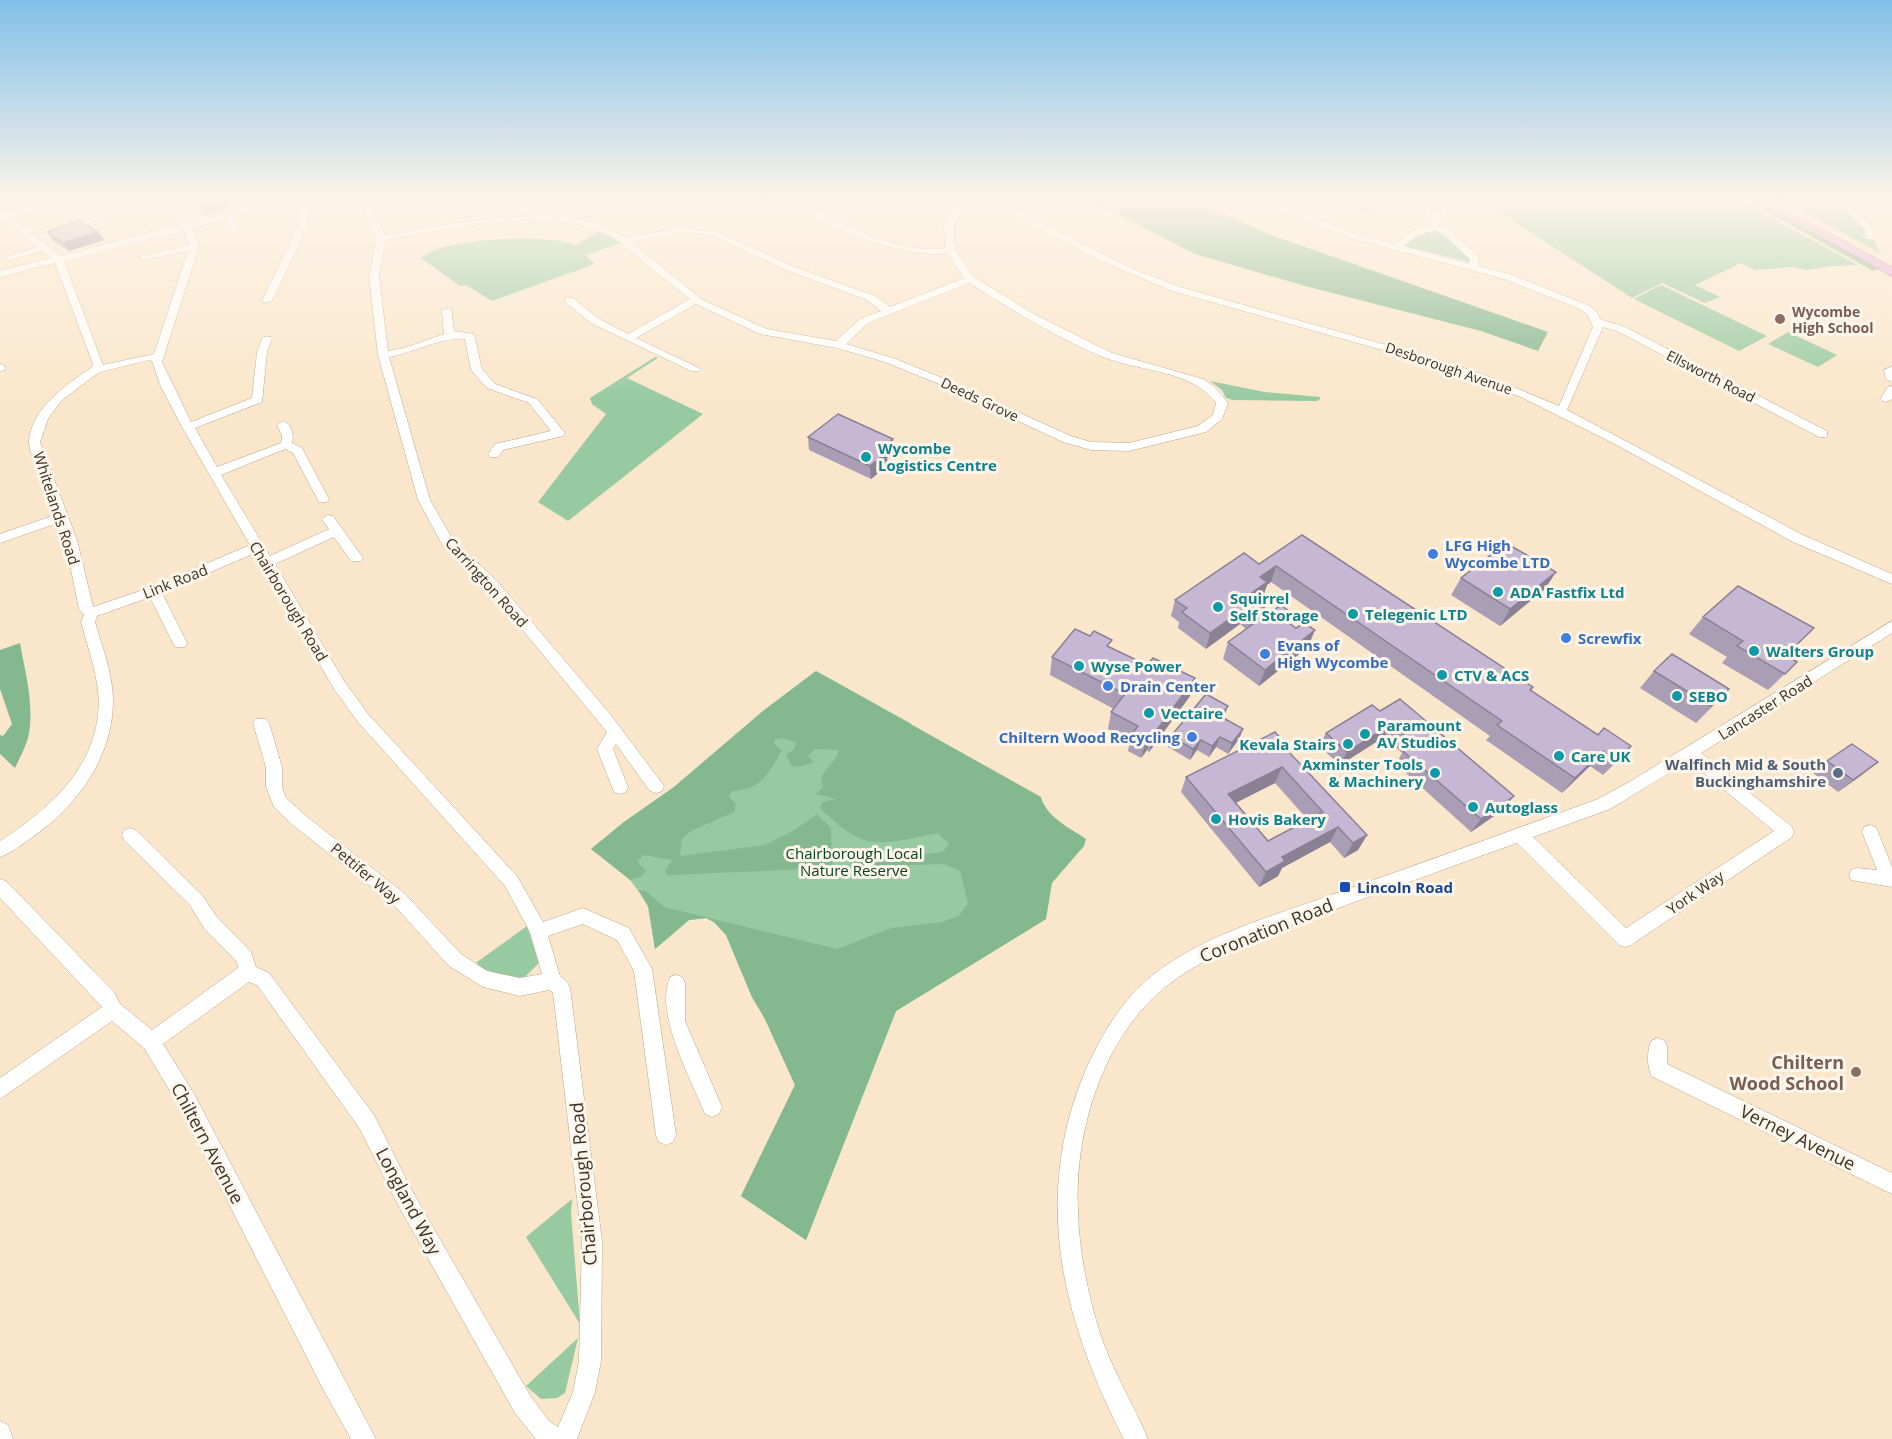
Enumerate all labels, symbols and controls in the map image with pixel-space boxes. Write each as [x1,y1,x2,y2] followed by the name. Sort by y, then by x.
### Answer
[1792,302,1873,337] place label: Wycombe High School
[1773,312,1787,326] marker: Wycombe High School
[1383,337,1515,399] street label: Desborough Avenue
[1663,345,1759,407] street label: Ellsworth Road
[938,373,1022,425] street label: Deeds Grove
[878,438,997,475] place label: Wycombe Logistics Centre
[29,449,85,567] street label: Whitelands Road
[859,450,873,464] marker: Wycombe Logistics Centre
[441,533,533,631] street label: Carrington Road
[1445,535,1550,572] place label: LFG High Wycombe LTD
[245,537,333,665] street label: Chairborough Road
[1426,547,1440,561] marker: LFG High Wycombe LTD
[140,559,210,603] street label: Link Road
[1510,582,1624,602] place label: ADA Fastfix Ltd
[1491,585,1505,599] marker: ADA Fastfix Ltd
[1230,588,1319,625] place label: Squirrel Self Storage
[1211,600,1225,614] marker: Squirrel Self Storage
[1365,604,1468,624] place label: Telegenic LTD
[1346,607,1360,621] marker: Telegenic LTD
[1578,628,1642,648] place label: Screwfix
[1559,631,1573,645] marker: Screwfix
[1277,635,1389,672] place label: Evans of High Wycombe
[1766,641,1874,661] place label: Walters Group
[1747,644,1761,658] marker: Walters Group
[1258,647,1272,661] marker: Evans of High Wycombe
[1091,656,1182,676] place label: Wyse Power
[1072,659,1086,673] marker: Wyse Power
[1454,665,1529,685] place label: CTV & ACS
[1435,668,1449,682] marker: CTV & ACS
[1714,670,1816,744] street label: Lancaster Road
[1120,676,1216,696] place label: Drain Center
[1101,679,1115,693] marker: Drain Center
[1689,686,1728,706] place label: SEBO
[1670,689,1684,703] marker: SEBO
[1161,703,1223,723] place label: Vectaire
[1142,706,1156,720] marker: Vectaire
[1377,715,1462,752] place label: Paramount AV Studios
[999,727,1181,747] place label: Chiltern Wood Recycling
[1358,727,1372,741] marker: Paramount AV Studios
[1185,730,1199,744] marker: Chiltern Wood Recycling
[1239,734,1336,754] place label: Kevala Stairs
[1341,737,1355,751] marker: Kevala Stairs
[1571,746,1631,766] place label: Care UK
[1552,749,1566,763] marker: Care UK
[1302,754,1423,791] place label: Axminster Tools & Machinery
[1665,754,1826,791] place label: Walfinch Mid & South Buckinghamshire
[1428,766,1442,780] marker: Axminster Tools & Machinery
[1831,766,1845,780] marker: Walfinch Mid & South Buckinghamshire
[1485,797,1558,817] place label: Autoglass
[1466,800,1480,814] marker: Autoglass
[1228,809,1326,829] place label: Hovis Bakery
[1209,812,1223,826] marker: Hovis Bakery
[327,838,405,908] street label: Pettifer Way
[786,843,922,880] park label: Chairborough Local Nature Reserve
[1662,865,1728,918] street label: York Way
[1357,877,1453,897] place label: Lincoln Road
[1338,880,1352,894] marker: Lincoln Road
[1196,892,1336,968] street label: Coronation Road
[1729,1050,1844,1095] place label: Chiltern Wood School
[1849,1065,1863,1079] marker: Chiltern Wood School
[166,1078,250,1208] street label: Chiltern Avenue
[1736,1099,1860,1175] street label: Verney Avenue
[564,1101,602,1267] street label: Chairborough Road
[371,1143,448,1260] street label: Longland Way

